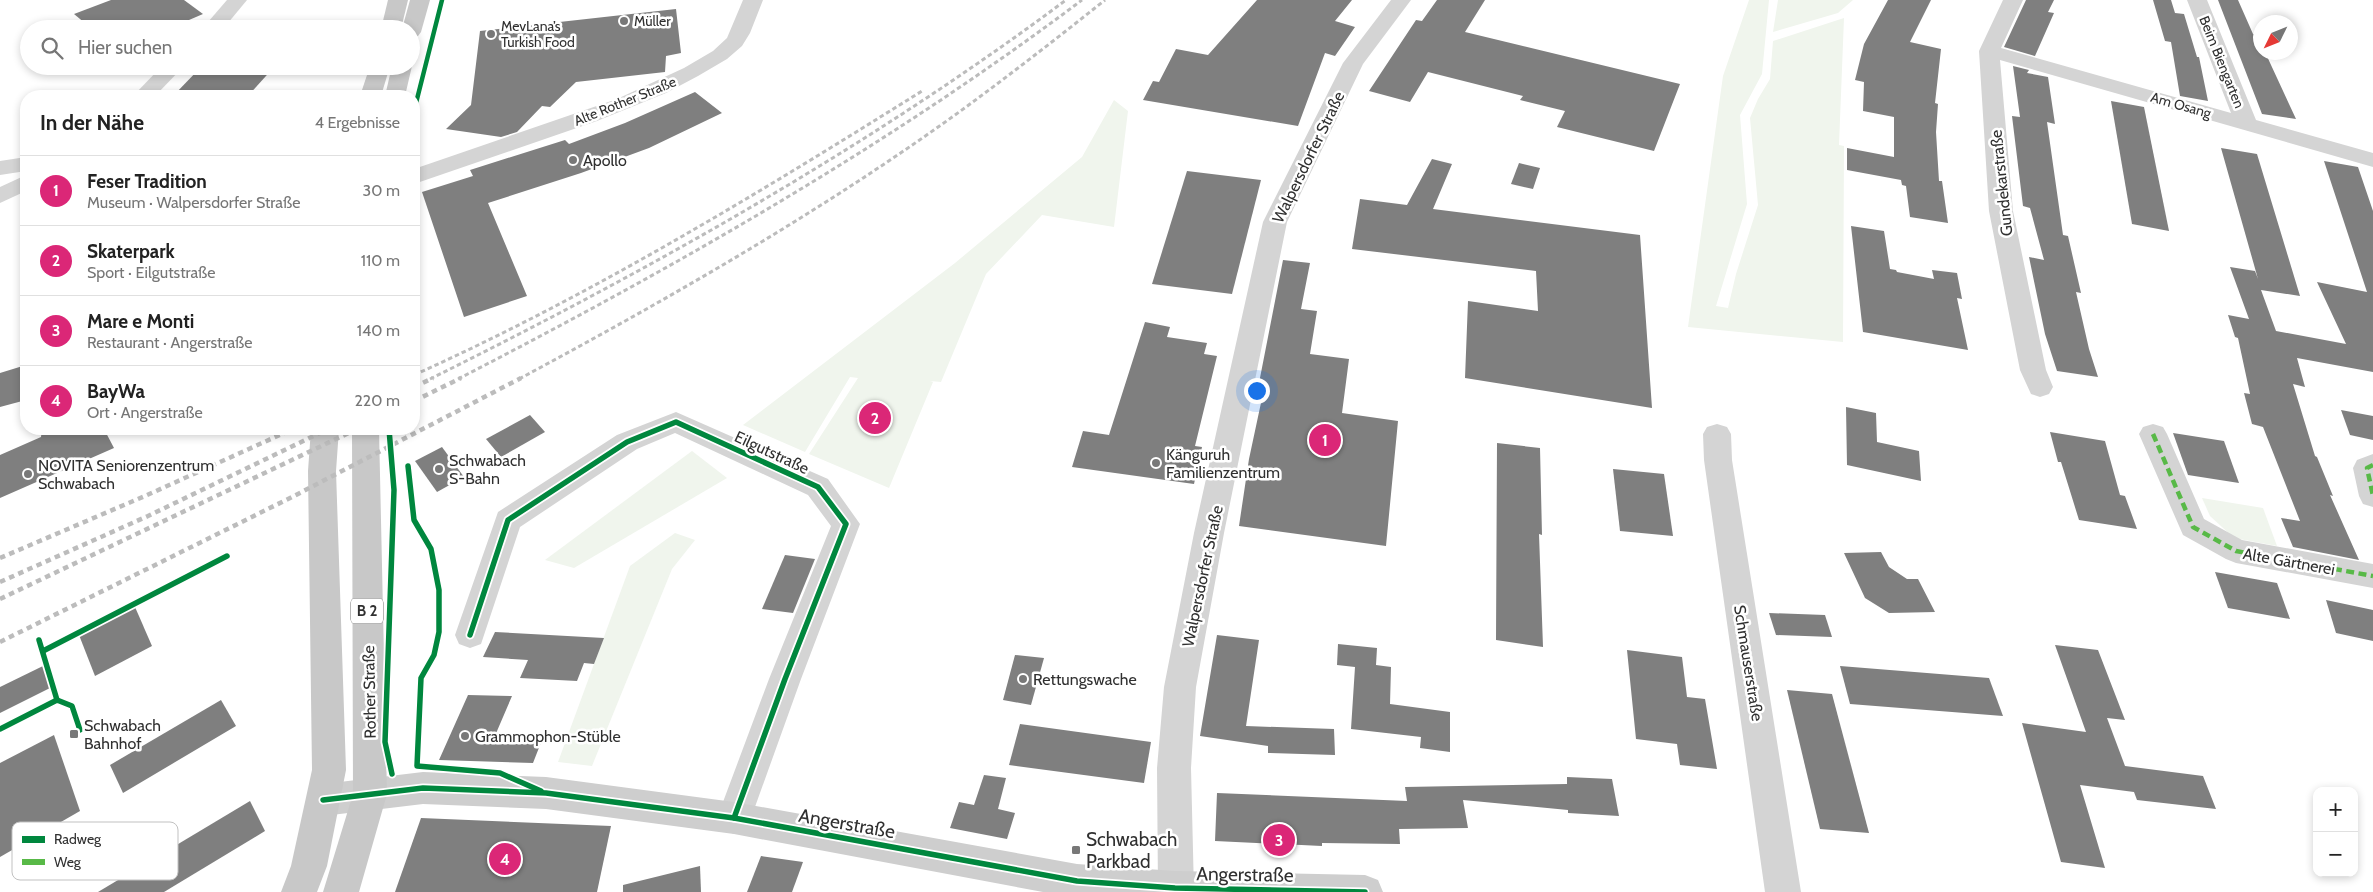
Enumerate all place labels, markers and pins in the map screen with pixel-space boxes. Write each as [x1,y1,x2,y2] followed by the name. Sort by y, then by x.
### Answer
[634,12,671,30] place label: Müller
[618,15,630,27] marker: Müller
[501,17,575,51] place label: MevLana’s Turkish Food
[485,28,497,40] marker: MevLana’s Turkish Food
[583,151,627,170] place label: Apollo
[567,154,579,166] marker: Apollo
[859,399,891,437] pin: 2
[1309,421,1341,459] pin: 1
[1166,445,1280,482] place label: Känguruh Familienzentrum
[449,451,526,488] place label: Schwabach S-Bahn
[38,456,214,493] place label: NOVITA Seniorenzentrum Schwabach
[1150,457,1162,469] marker: Känguruh Familienzentrum
[433,463,445,475] marker: Schwabach S-Bahn
[22,468,34,480] marker: NOVITA Seniorenzentrum Schwabach
[1033,670,1137,689] place label: Rettungswache
[1017,673,1029,685] marker: Rettungswache
[84,716,161,753] place label: Schwabach Bahnhof
[475,727,621,746] place label: Grammophon-Stüble
[68,728,80,740] marker: Schwabach Bahnhof
[459,730,471,742] marker: Grammophon-Stüble
[1263,821,1295,859] pin: 3
[1086,828,1177,873] place label: Schwabach Parkbad
[489,840,521,878] pin: 4
[1070,844,1082,856] marker: Schwabach Parkbad

